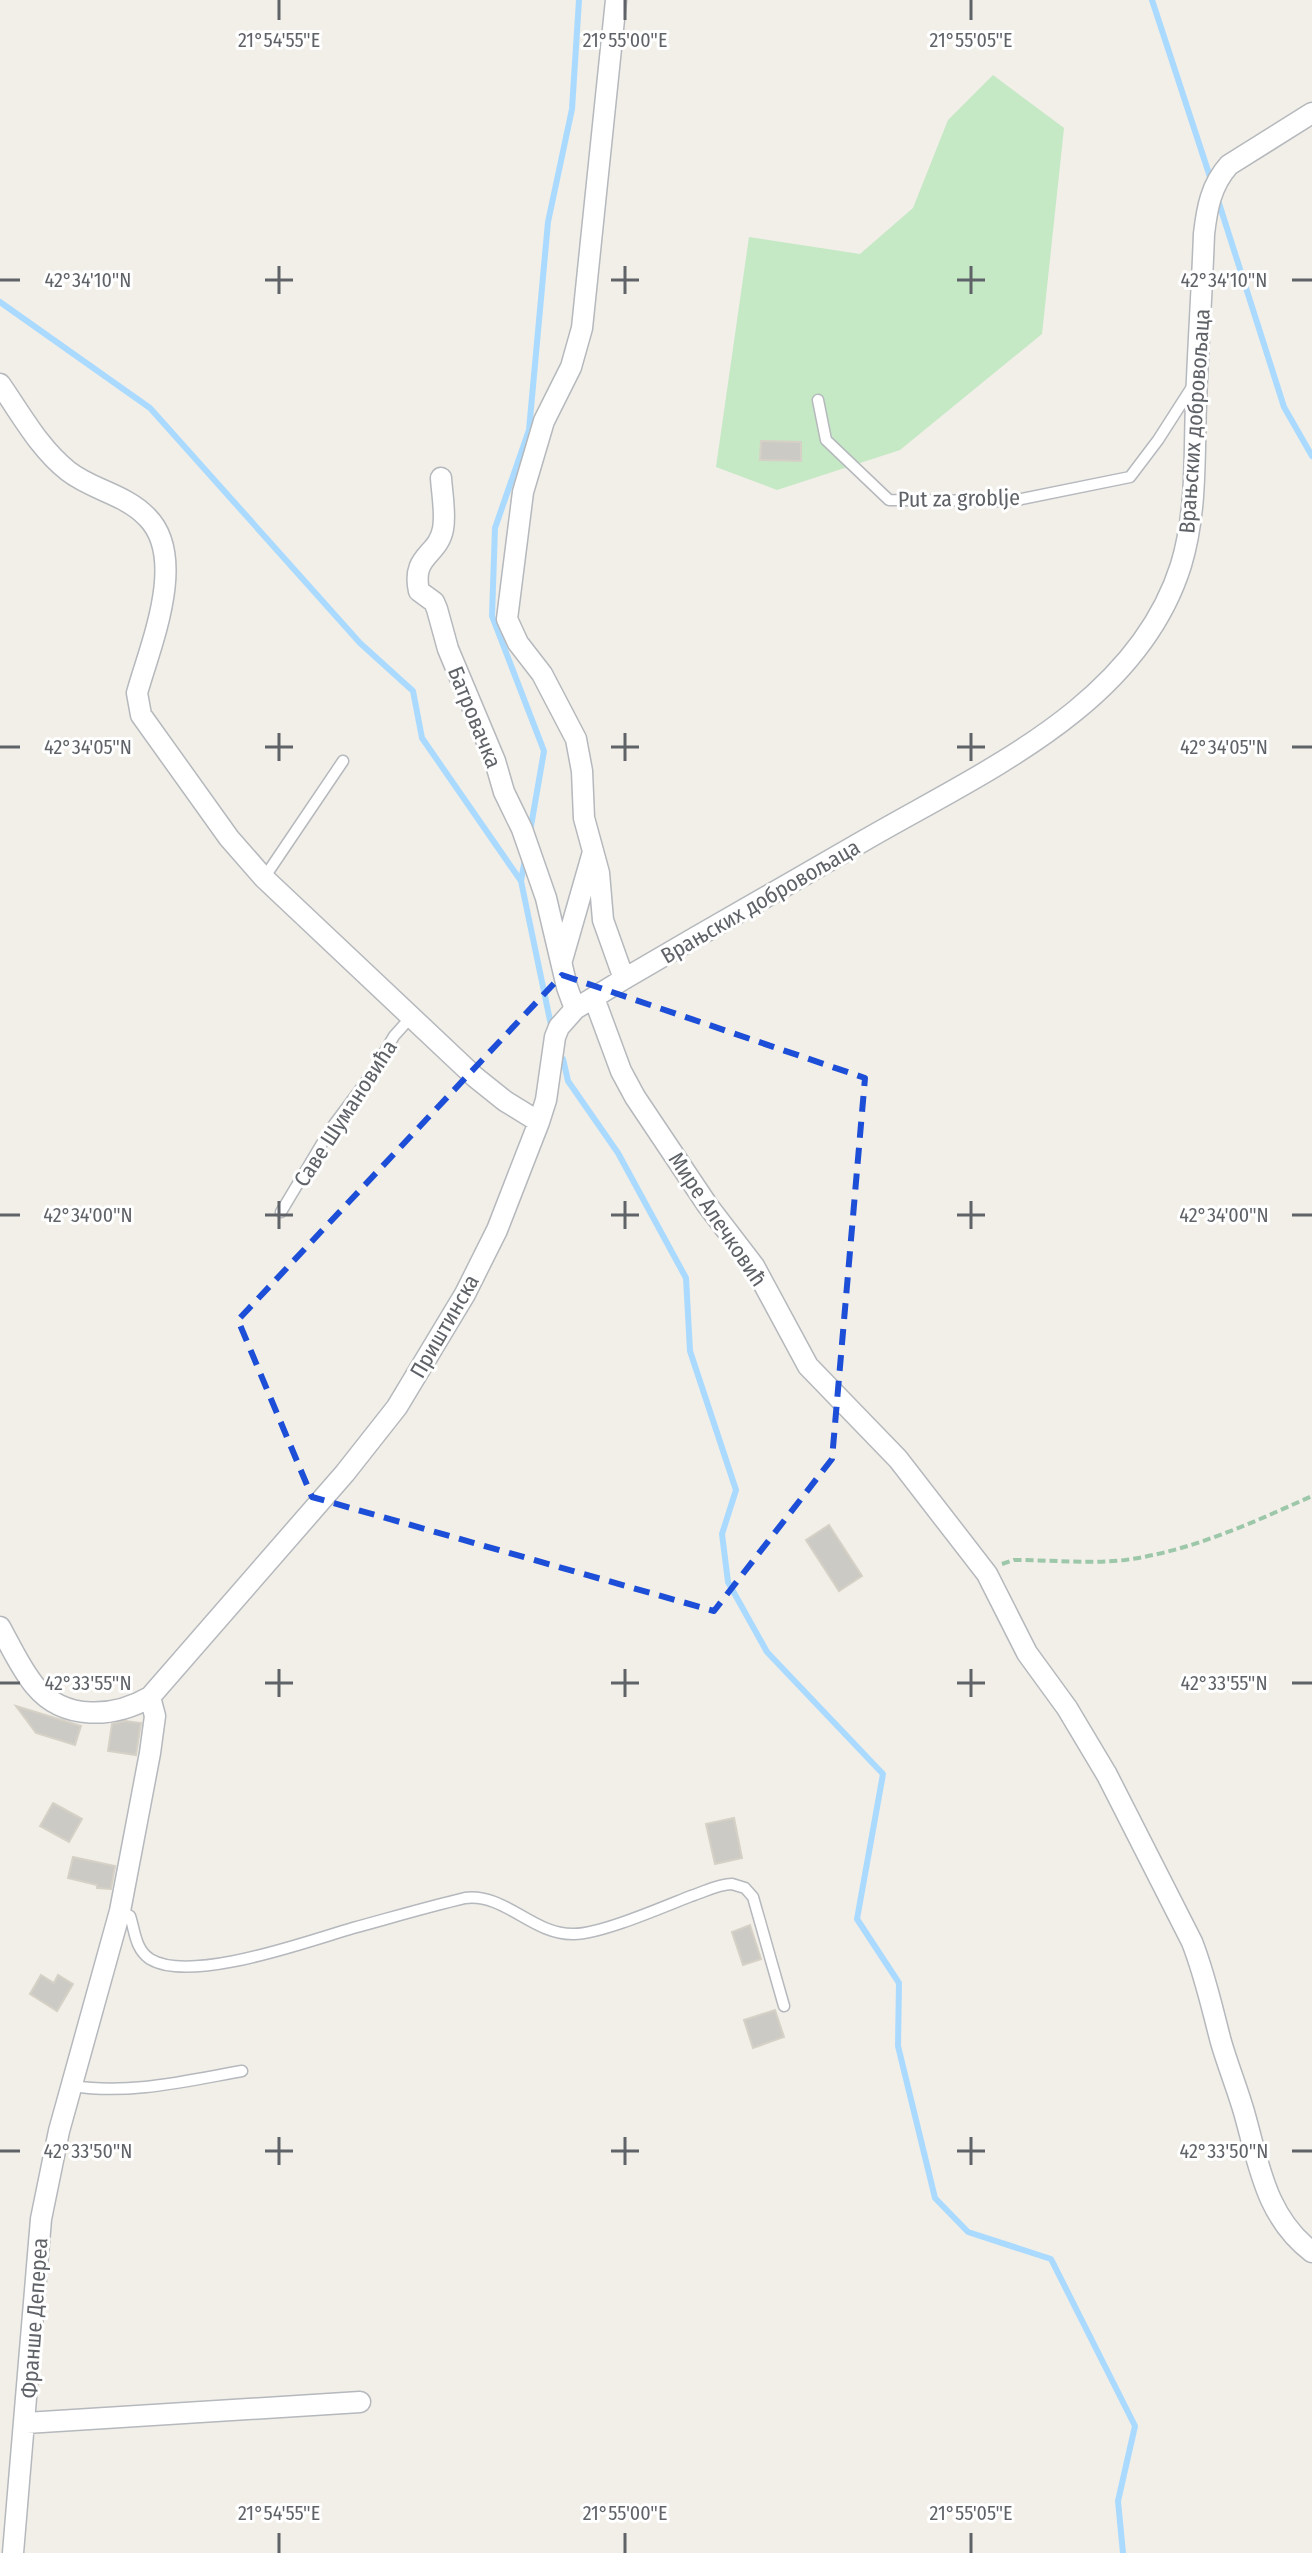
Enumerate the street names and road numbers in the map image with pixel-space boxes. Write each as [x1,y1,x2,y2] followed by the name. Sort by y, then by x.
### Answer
[1173,308,1216,534] street label: Врањских добровољаца
[898,484,1020,513] street label: Put za groblje
[442,662,507,772] street label: Батровачка
[656,833,865,969] street label: Врањских добровољаца
[288,1035,403,1192] street label: Саве Шумановића
[663,1147,772,1292] street label: Мире Алечковић
[404,1270,485,1383] street label: Приштинска
[15,2237,54,2399] street label: Франше Депереа

